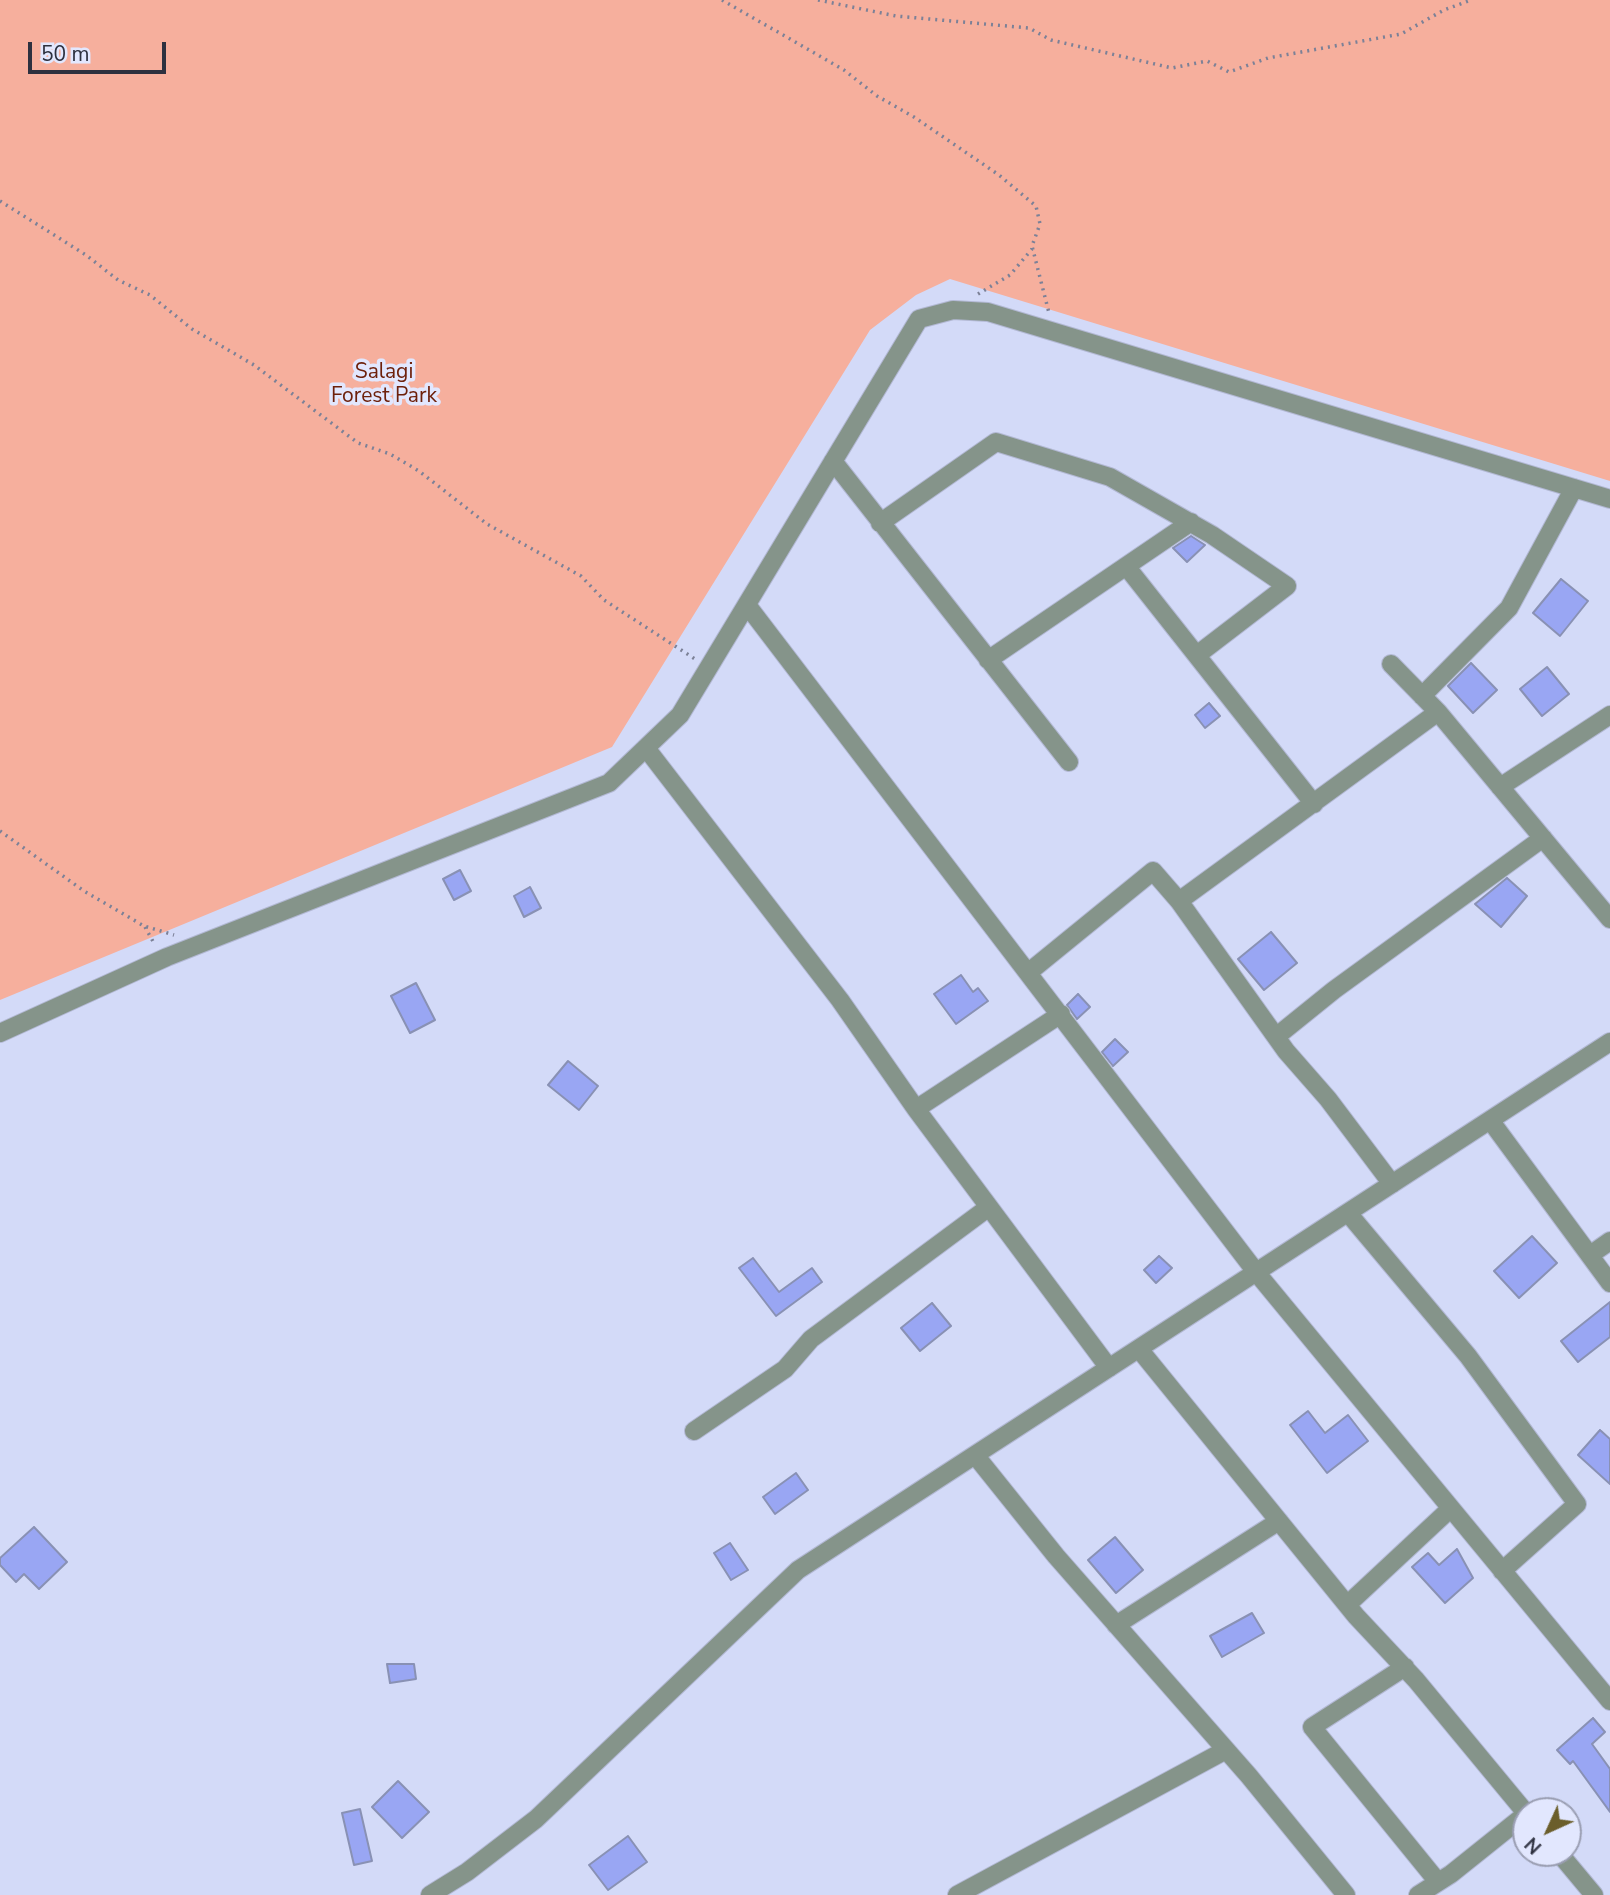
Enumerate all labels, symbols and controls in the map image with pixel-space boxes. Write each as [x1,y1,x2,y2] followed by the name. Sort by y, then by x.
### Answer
[32,28,170,72] scale bar
[41,40,90,68] text: 50 m
[331,360,437,410] park label: Salagi Forest Park
[1512,1797,1582,1867] north arrow
[1519,1831,1548,1860] text: N

